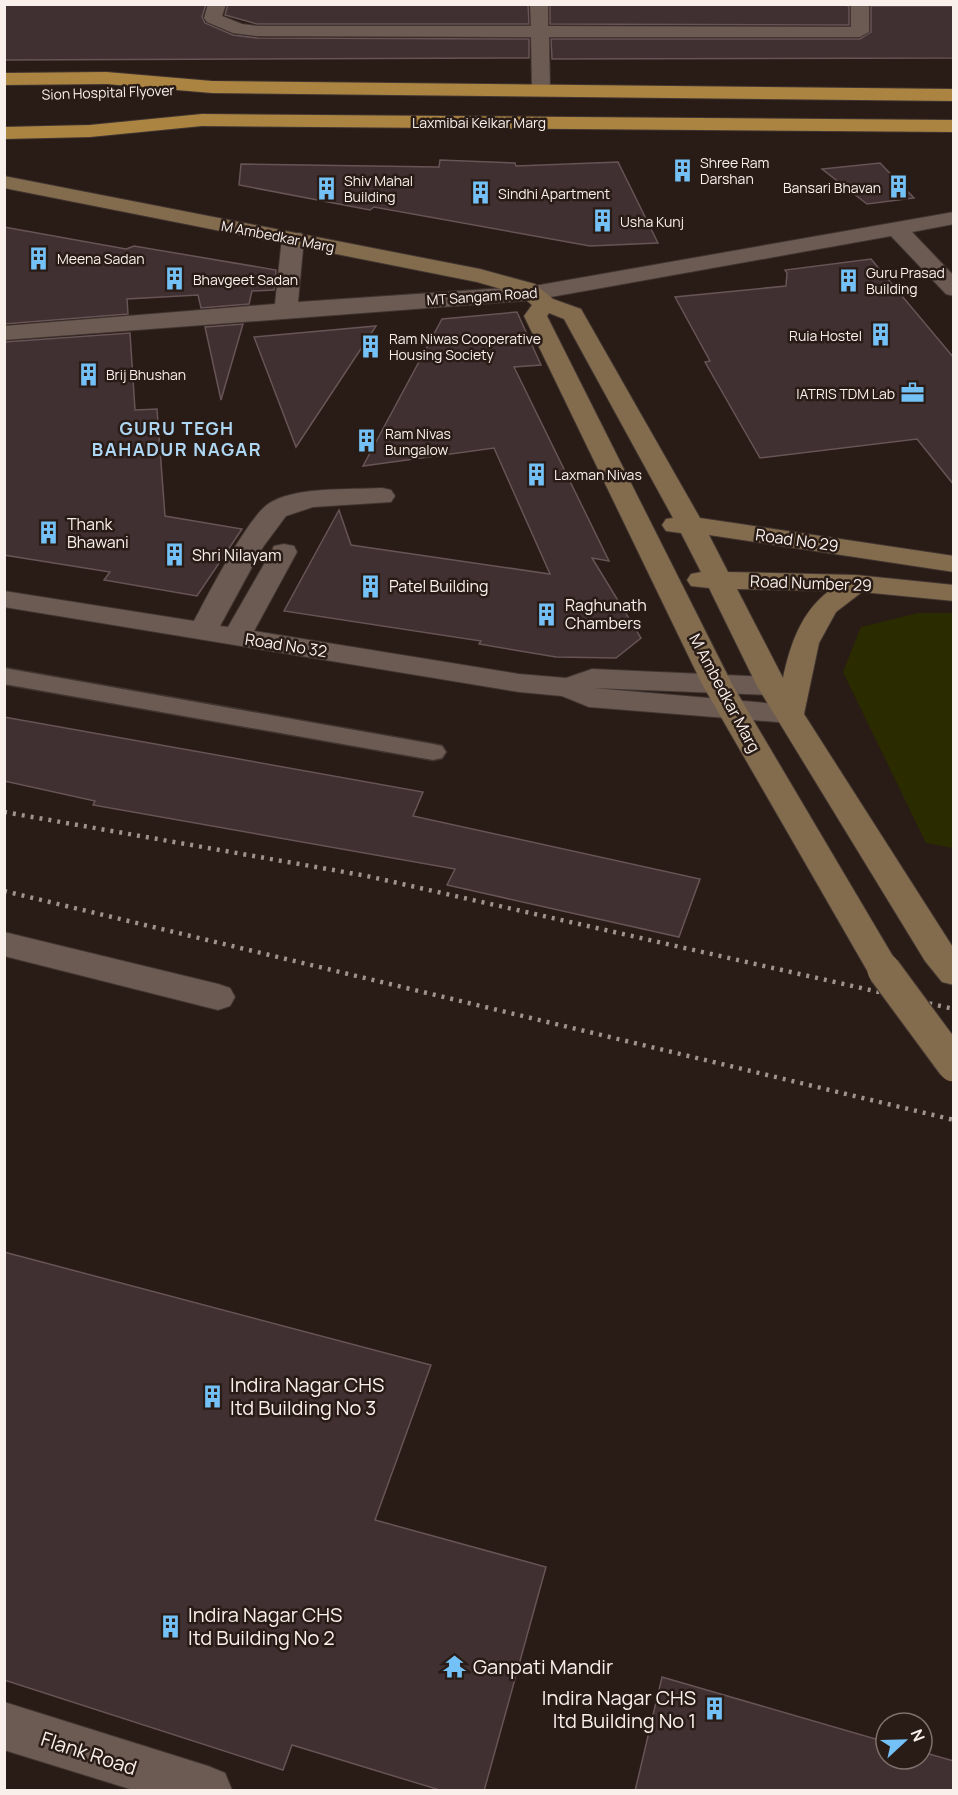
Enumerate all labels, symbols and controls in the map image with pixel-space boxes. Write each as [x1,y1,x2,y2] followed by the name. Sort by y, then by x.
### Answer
[41,80,175,104] street label: Sion Hospital Flyover
[412,113,546,132] street label: Laxmibai Kelkar Marg
[700,153,770,188] place label: Shree Ram Darshan
[669,157,695,183] building icon: Shree Ram Darshan
[344,171,413,206] place label: Shiv Mahal Building
[886,174,912,200] building icon: Bansari Bhavan
[313,175,339,201] building icon: Shiv Mahal Building
[783,178,881,197] place label: Bansari Bhavan
[467,180,493,206] building icon: Sindhi Apartment
[498,184,611,203] place label: Sindhi Apartment
[589,208,615,234] building icon: Usha Kunj
[620,212,684,231] place label: Usha Kunj
[220,216,336,256] street label: M Ambedkar Marg
[26,245,52,271] building icon: Meena Sadan
[57,249,145,268] place label: Meena Sadan
[866,263,945,298] place label: Guru Prasad Building
[162,266,188,292] building icon: Bhavgeet Sadan
[835,267,861,293] building icon: Guru Prasad Building
[193,270,298,289] place label: Bhavgeet Sadan
[426,283,538,309] street label: MT Sangam Road
[867,322,893,348] building icon: Ruia Hostel
[789,326,862,345] place label: Ruia Hostel
[389,329,541,364] place label: Ram Niwas Cooperative Housing Society
[358,333,384,359] building icon: Ram Niwas Cooperative Housing Society
[75,361,101,387] building icon: Brij Bhushan
[106,365,186,384] place label: Brij Bhushan
[900,380,926,406] office icon: IATRIS TDM Lab
[796,384,895,403] place label: IATRIS TDM Lab
[92,416,262,461] district label: GURU TEGH BAHADUR NAGAR
[385,424,451,459] place label: Ram Nivas Bungalow
[354,428,380,454] building icon: Ram Nivas Bungalow
[523,461,549,487] building icon: Laxman Nivas
[554,465,642,484] place label: Laxman Nivas
[67,513,129,553] place label: Thank Bhawani
[36,520,62,546] building icon: Thank Bhawani
[754,523,840,557] street label: Road No 29
[161,542,187,568] building icon: Shri Nilayam
[192,544,281,566] place label: Shri Nilayam
[750,570,872,596] street label: Road Number 29
[358,573,384,599] building icon: Patel Building
[389,575,489,597] place label: Patel Building
[565,594,647,634] place label: Raghunath Chambers
[534,601,560,627] building icon: Raghunath Chambers
[243,628,329,662] street label: Road No 32
[684,630,766,756] street label: M Ambedkar Marg
[230,1371,384,1421] place label: Indira Nagar CHS ltd Building No 3
[199,1383,225,1409] building icon: Indira Nagar CHS ltd Building No 3
[188,1601,342,1651] place label: Indira Nagar CHS ltd Building No 2
[157,1613,183,1639] building icon: Indira Nagar CHS ltd Building No 2
[442,1653,468,1679] temple icon: Ganpati Mandir
[473,1653,613,1680] place label: Ganpati Mandir
[542,1684,696,1734] place label: Indira Nagar CHS ltd Building No 1
[701,1696,727,1722] building icon: Indira Nagar CHS ltd Building No 1
[874,1711,934,1771] north arrow
[38,1725,140,1781] street label: Flank Road
[906,1726,930,1745] text: N

